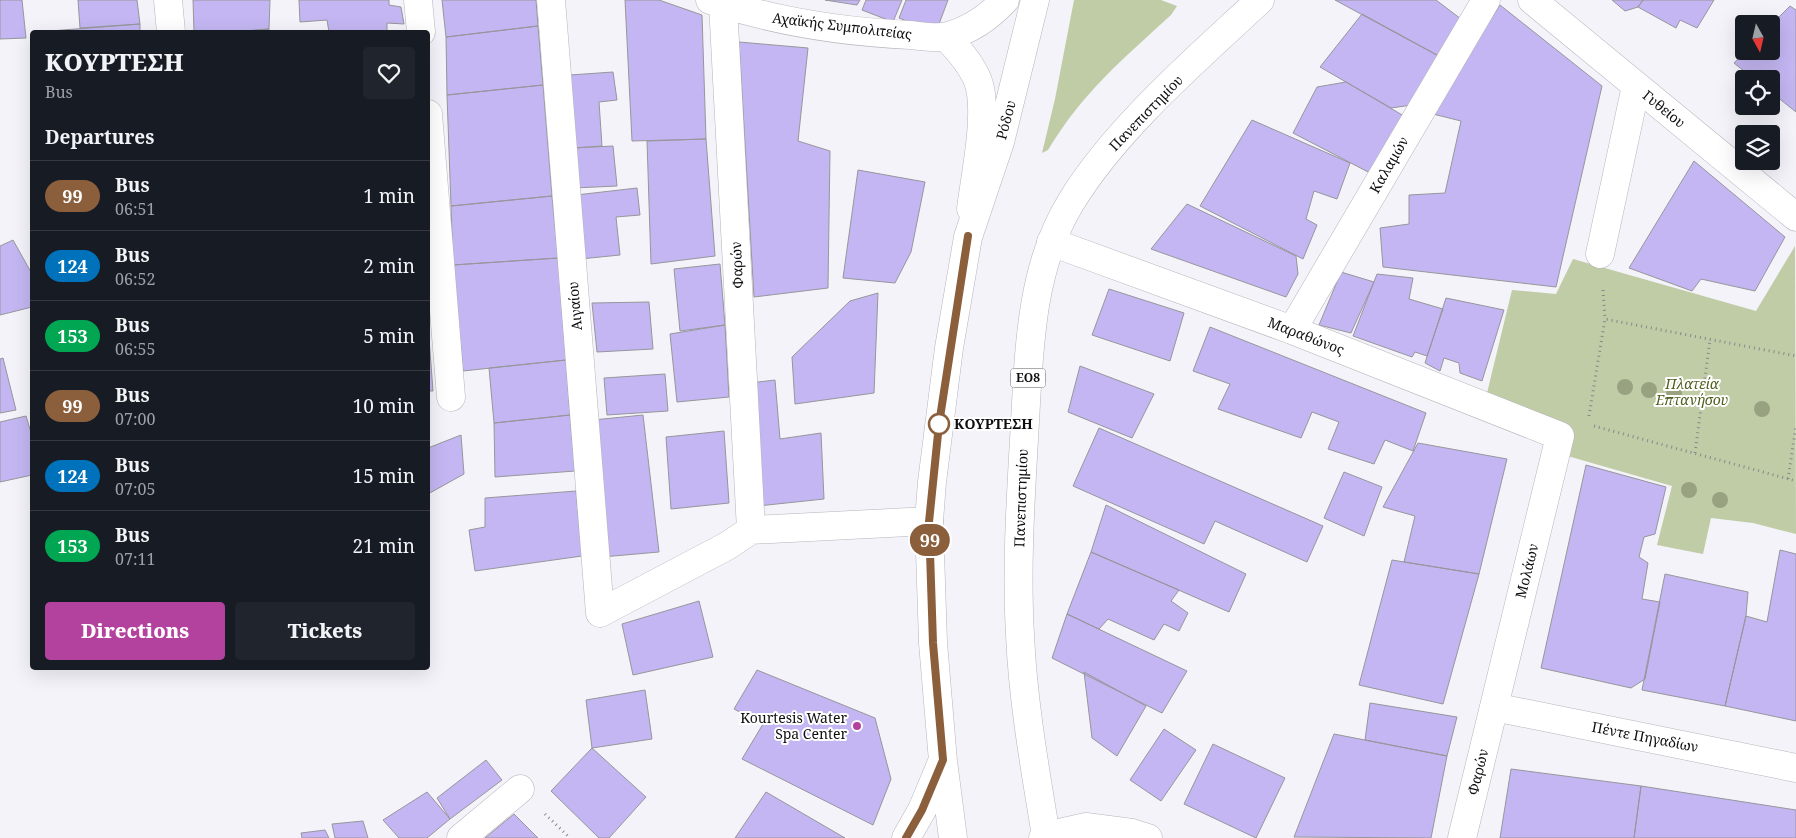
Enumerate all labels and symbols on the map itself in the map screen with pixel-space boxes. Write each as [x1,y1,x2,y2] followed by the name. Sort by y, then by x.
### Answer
[771,8,913,44] street label: Αχαϊκής Συμπολιτείας
[1735,15,1780,60] north arrow
[1105,71,1187,155] street label: Πανεπιστημίου
[1639,86,1690,132] street label: Γυθείου
[991,98,1020,142] street label: Ρόδου
[1365,133,1412,197] street label: Καλαμών
[726,241,747,289] street label: Φαρών
[563,281,586,331] street label: Αιγαίου
[1265,312,1347,359] street label: Μαραθώνος
[1010,368,1046,388] road number: ΕΟ8
[1655,374,1729,409] park label: Πλατεία Επτανήσου
[928,413,950,435] marker: ΚΟΥΡΤΕΣΗ
[954,414,1033,433] place label: ΚΟΥΡΤΕΣΗ
[1009,448,1032,548] street label: Πανεπιστημίου
[908,524,952,556] line badge: 99
[1511,541,1542,600] street label: Μολάων
[740,708,847,743] place label: Kourtesis Water Spa Center
[1590,717,1700,756] street label: Πέντε Πηγαδίων
[851,720,863,732] marker: Kourtesis Water Spa Center
[1463,747,1492,797] street label: Φαρών

